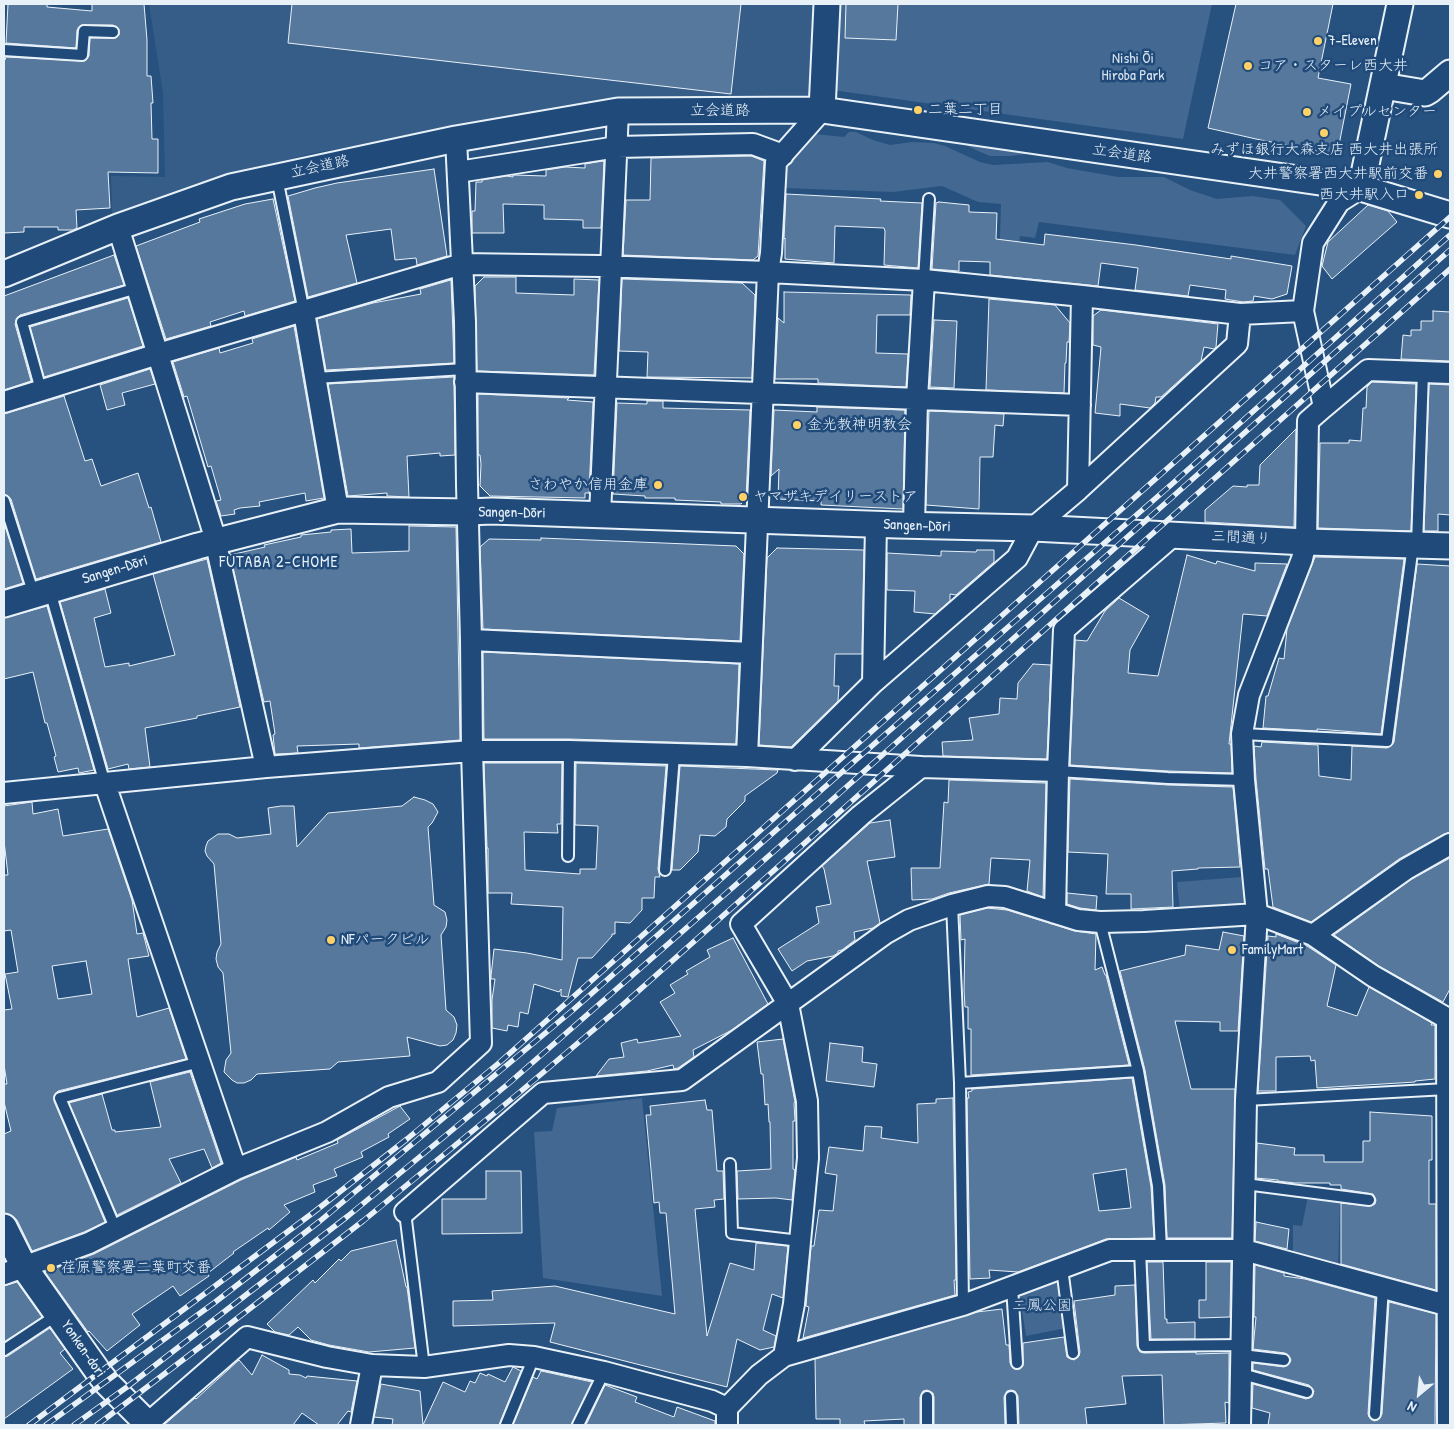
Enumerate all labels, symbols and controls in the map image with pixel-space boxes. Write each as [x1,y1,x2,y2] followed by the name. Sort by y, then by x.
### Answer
[1328,32,1377,50] place label: 7-Eleven
[1312,35,1324,47] marker: 7-Eleven
[1102,50,1164,85] park label: Nishi Ōi Hiroba Park
[1258,57,1408,75] place label: コア・スターレ西大井
[1242,60,1254,72] marker: コア・スターレ西大井
[928,101,1003,119] place label: 二葉二丁目
[690,102,750,120] street label: 立会道路
[1317,103,1437,121] place label: メイプルセンター
[912,104,924,116] marker: 二葉二丁目
[1301,106,1313,118] marker: メイプルセンター
[1318,127,1330,139] marker: みずほ銀行大森支店 西大井出張所
[1091,141,1153,167] street label: 立会道路
[1210,141,1438,159] place label: みずほ銀行大森支店 西大井出張所
[289,152,351,182] street label: 立会道路
[1248,165,1428,183] place label: 大井警察署西大井駅前交番
[1432,168,1444,180] marker: 大井警察署西大井駅前交番
[1319,186,1409,204] place label: 西大井駅入口
[1413,189,1425,201] marker: 西大井駅入口
[807,416,912,434] place label: 金光教神明教会
[791,419,803,431] marker: 金光教神明教会
[528,476,648,494] place label: さわやか信用金庫
[652,479,664,491] marker: さわやか信用金庫
[753,488,918,506] place label: ヤマザキデイリーストア
[737,491,749,503] marker: ヤマザキデイリーストア
[478,503,546,523] street label: Sangen-Dōri
[883,516,951,536] street label: Sangen-Dōri
[1211,527,1271,549] street label: 三間通り
[80,552,150,588] street label: Sangen-Dōri
[218,553,340,573] district label: FUTABA 2-CHOME
[341,931,430,949] place label: NFパークビル
[325,934,337,946] marker: NFパークビル
[1242,941,1303,959] place label: FamilyMart
[1226,944,1238,956] marker: FamilyMart
[61,1259,211,1277] place label: 荏原警察署二葉町交番
[45,1262,57,1274] marker: 荏原警察署二葉町交番
[1012,1297,1072,1315] park label: 二鳳公園
[57,1317,109,1381] street label: Yonken-dori
[1394,1369,1444,1419] north arrow
[1404,1398,1419,1418] text: N

